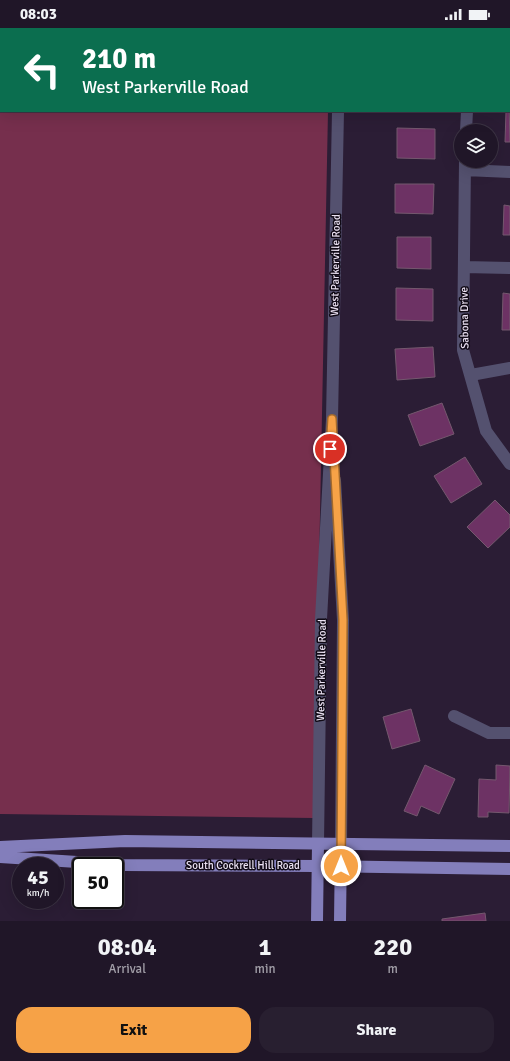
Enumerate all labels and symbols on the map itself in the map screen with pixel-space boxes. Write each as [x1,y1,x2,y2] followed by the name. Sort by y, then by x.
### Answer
[328,214,343,316] street label: West Parkerville Road
[457,287,472,349] street label: Sabona Drive
[313,432,347,466] pin
[314,619,329,721] street label: West Parkerville Road
[320,845,362,887] position arrow
[72,857,124,909] speed limit sign: 50
[186,859,300,872] street label: South Cockrell Hill Road

